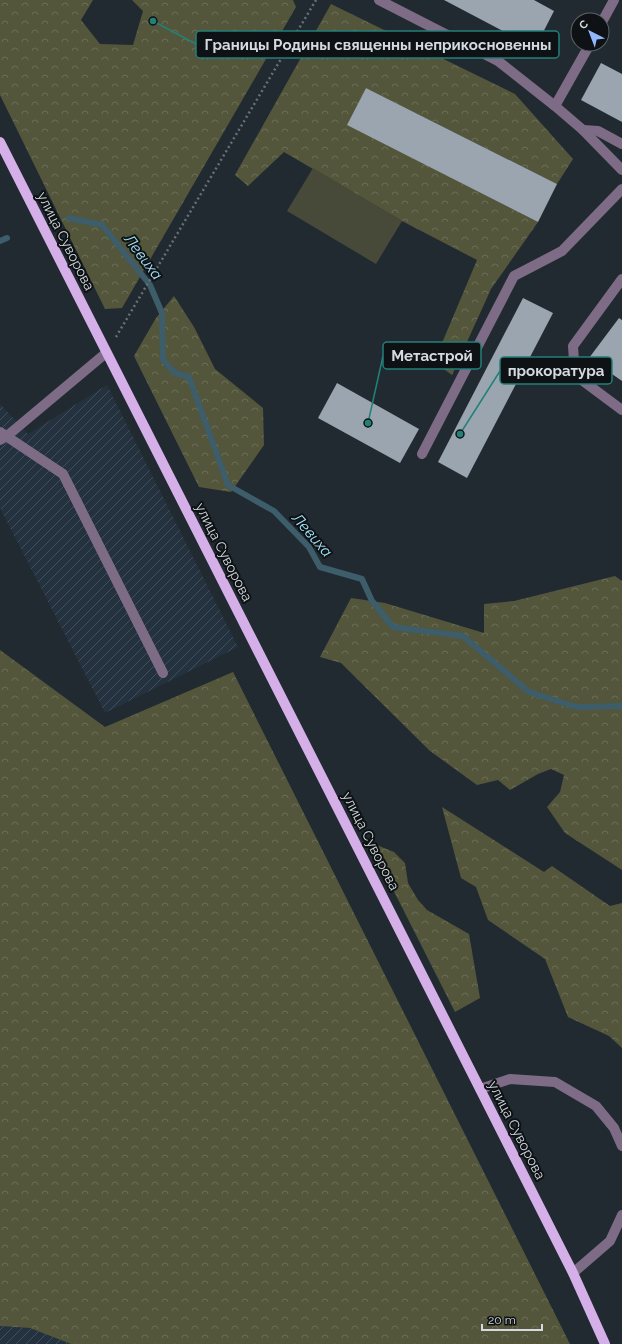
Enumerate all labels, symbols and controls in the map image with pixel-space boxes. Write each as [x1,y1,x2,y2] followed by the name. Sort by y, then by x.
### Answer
[570,12,610,52] north arrow
[576,17,591,32] text: С
[196,31,559,58] callout: Границы Родины священны неприкосновенны
[204,36,552,54] text: Границы Родины священны неприкосновенны
[34,189,98,293] street label: улица Суворова
[119,230,166,283] water label: Левиха
[383,342,481,369] callout: Метастрой
[391,347,473,365] text: Метастрой
[500,357,612,384] callout: прокоратура
[508,362,605,380] text: прокоратура
[192,500,256,604] street label: улица Суворова
[287,508,336,561] water label: Левиха
[339,789,403,893] street label: улица Суворова
[485,1078,549,1182] street label: улица Суворова
[482,1306,542,1332] scale bar
[488,1313,516,1327] text: 20 m

